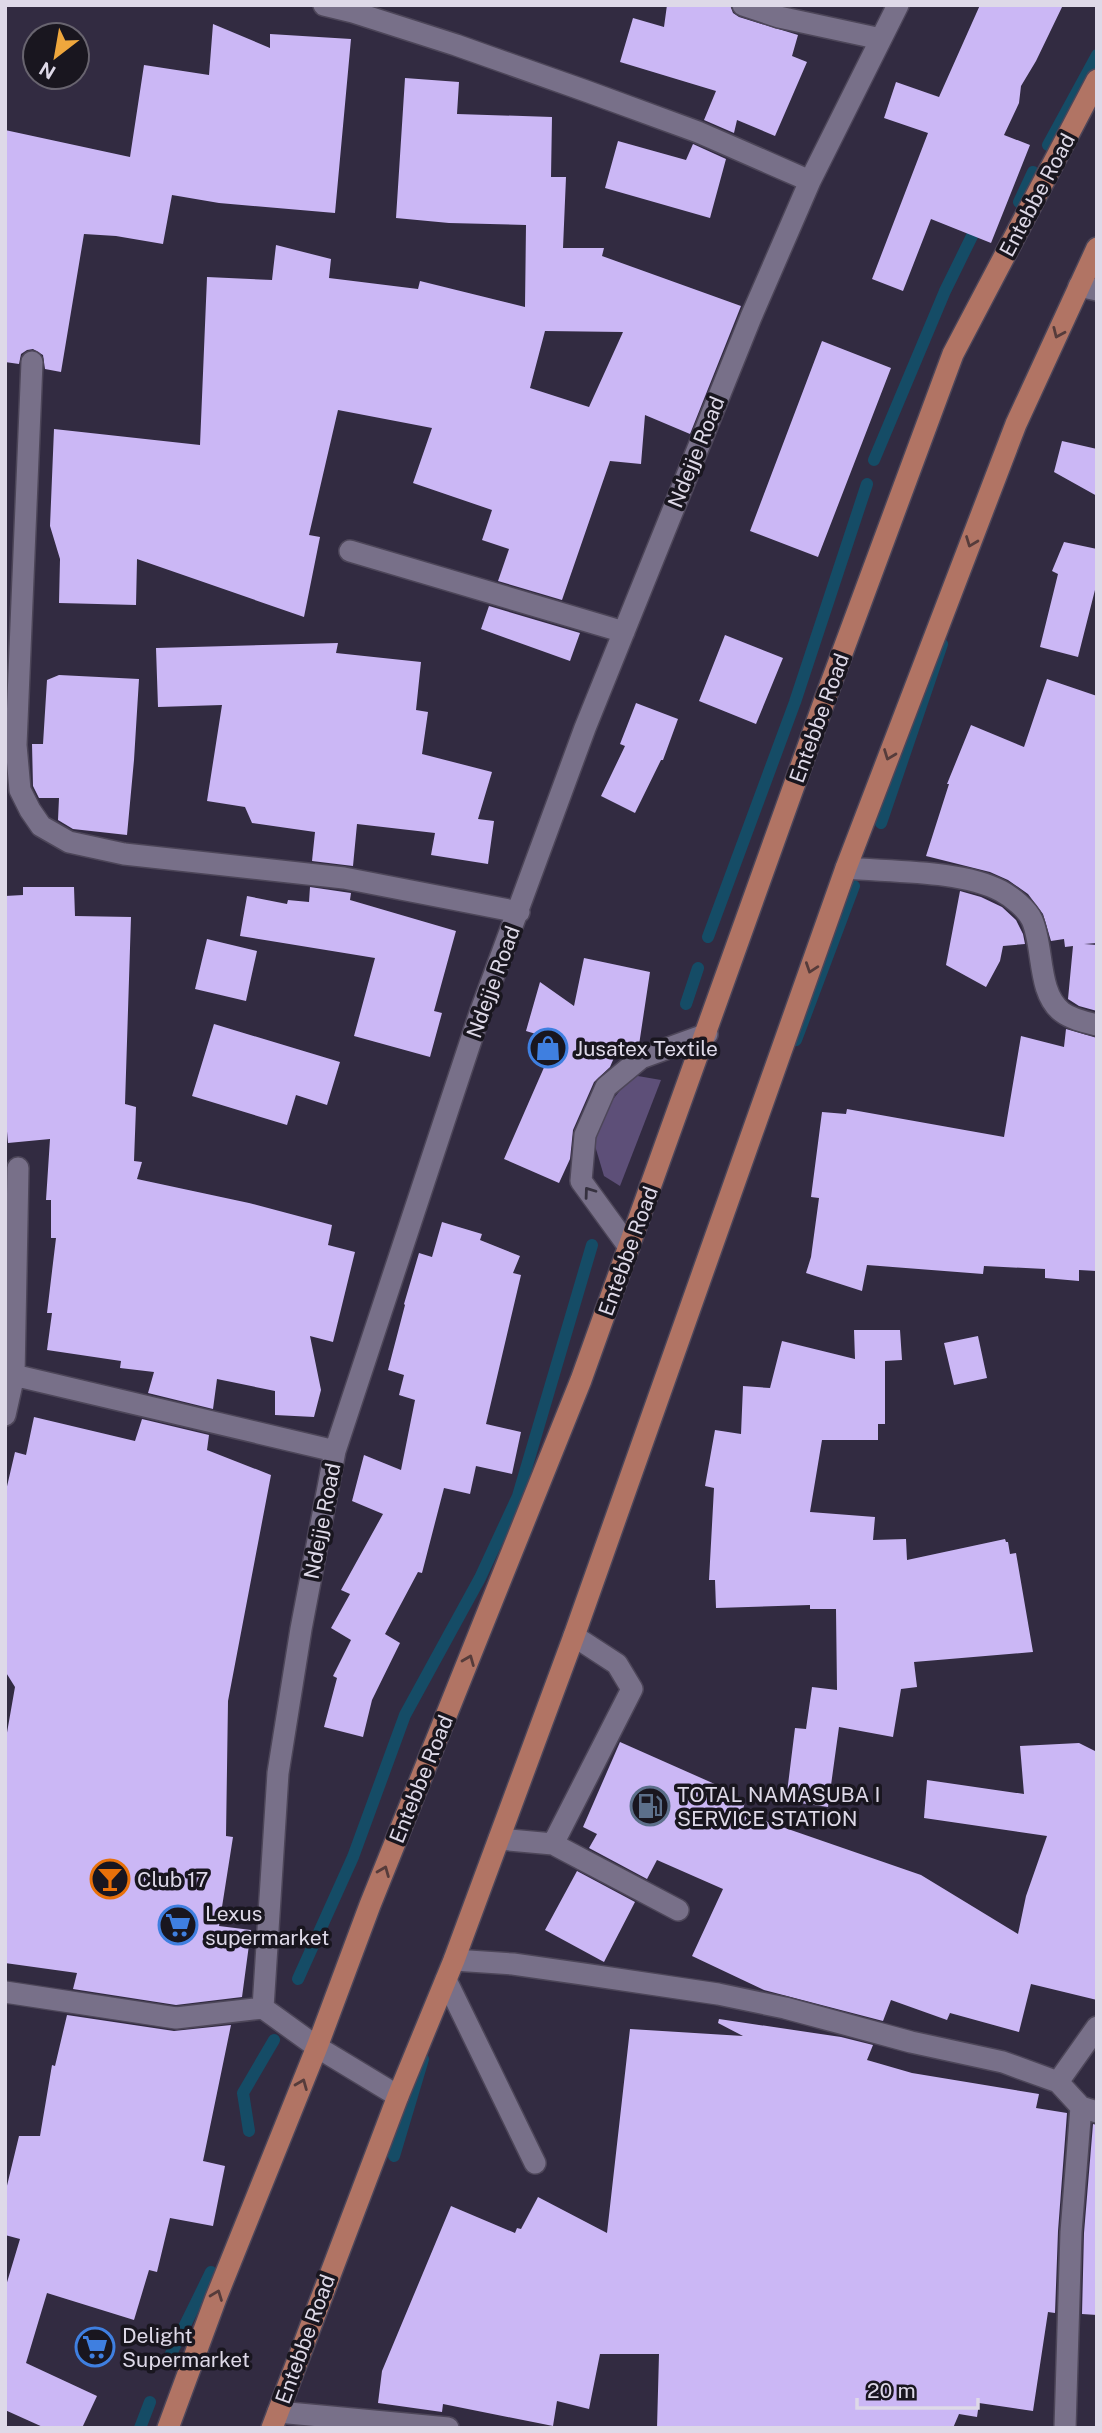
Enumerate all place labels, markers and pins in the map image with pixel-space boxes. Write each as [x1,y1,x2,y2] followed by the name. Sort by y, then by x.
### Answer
[527,1027,569,1069] shop icon: Jusatex Textile
[575,1036,718,1061] place label: Jusatex Textile
[677,1782,880,1831] place label: TOTAL NAMASUBA I SERVICE STATION
[629,1785,671,1827] fuel station icon: TOTAL NAMASUBA I SERVICE STATION
[89,1858,131,1900] bar icon: Club 17
[137,1867,208,1892] place label: Club 17
[205,1901,329,1950] place label: Lexus supermarket
[157,1904,199,1946] supermarket icon: Lexus supermarket
[122,2323,250,2372] place label: Delight Supermarket
[74,2326,116,2368] supermarket icon: Delight Supermarket

